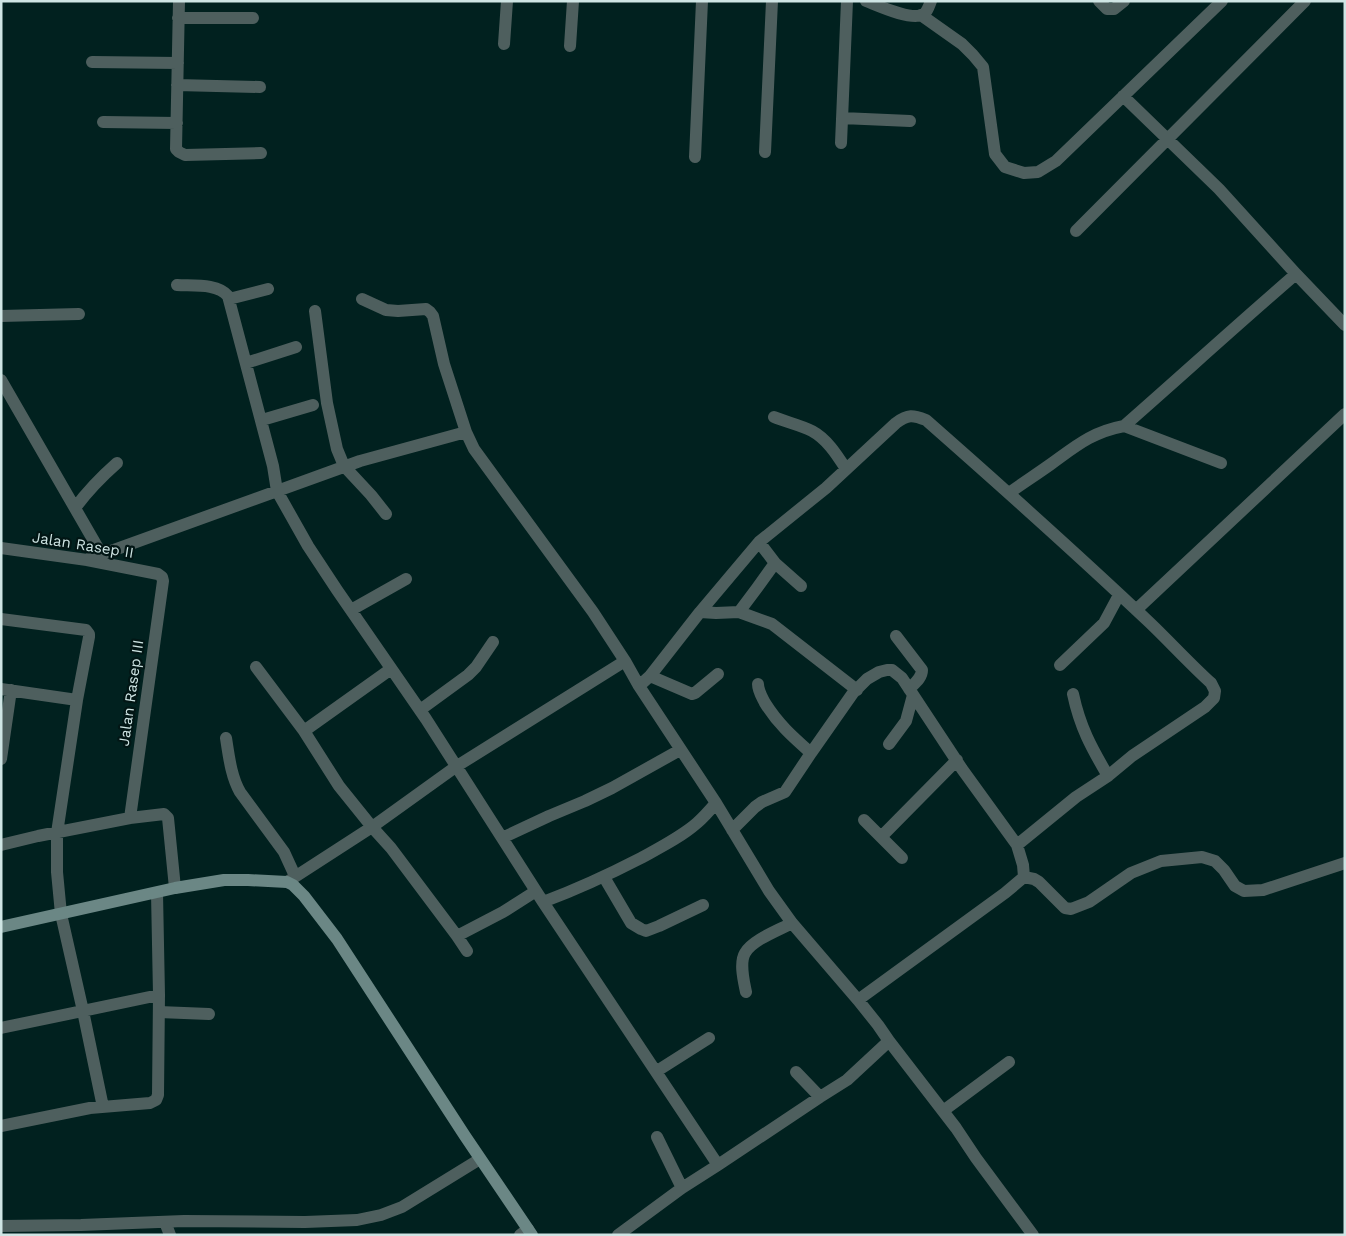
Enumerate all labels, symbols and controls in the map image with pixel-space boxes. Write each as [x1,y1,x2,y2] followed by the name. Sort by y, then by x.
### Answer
[31,528,135,562] street label: Jalan Rasep II
[115,639,147,747] street label: Jalan Rasep III

